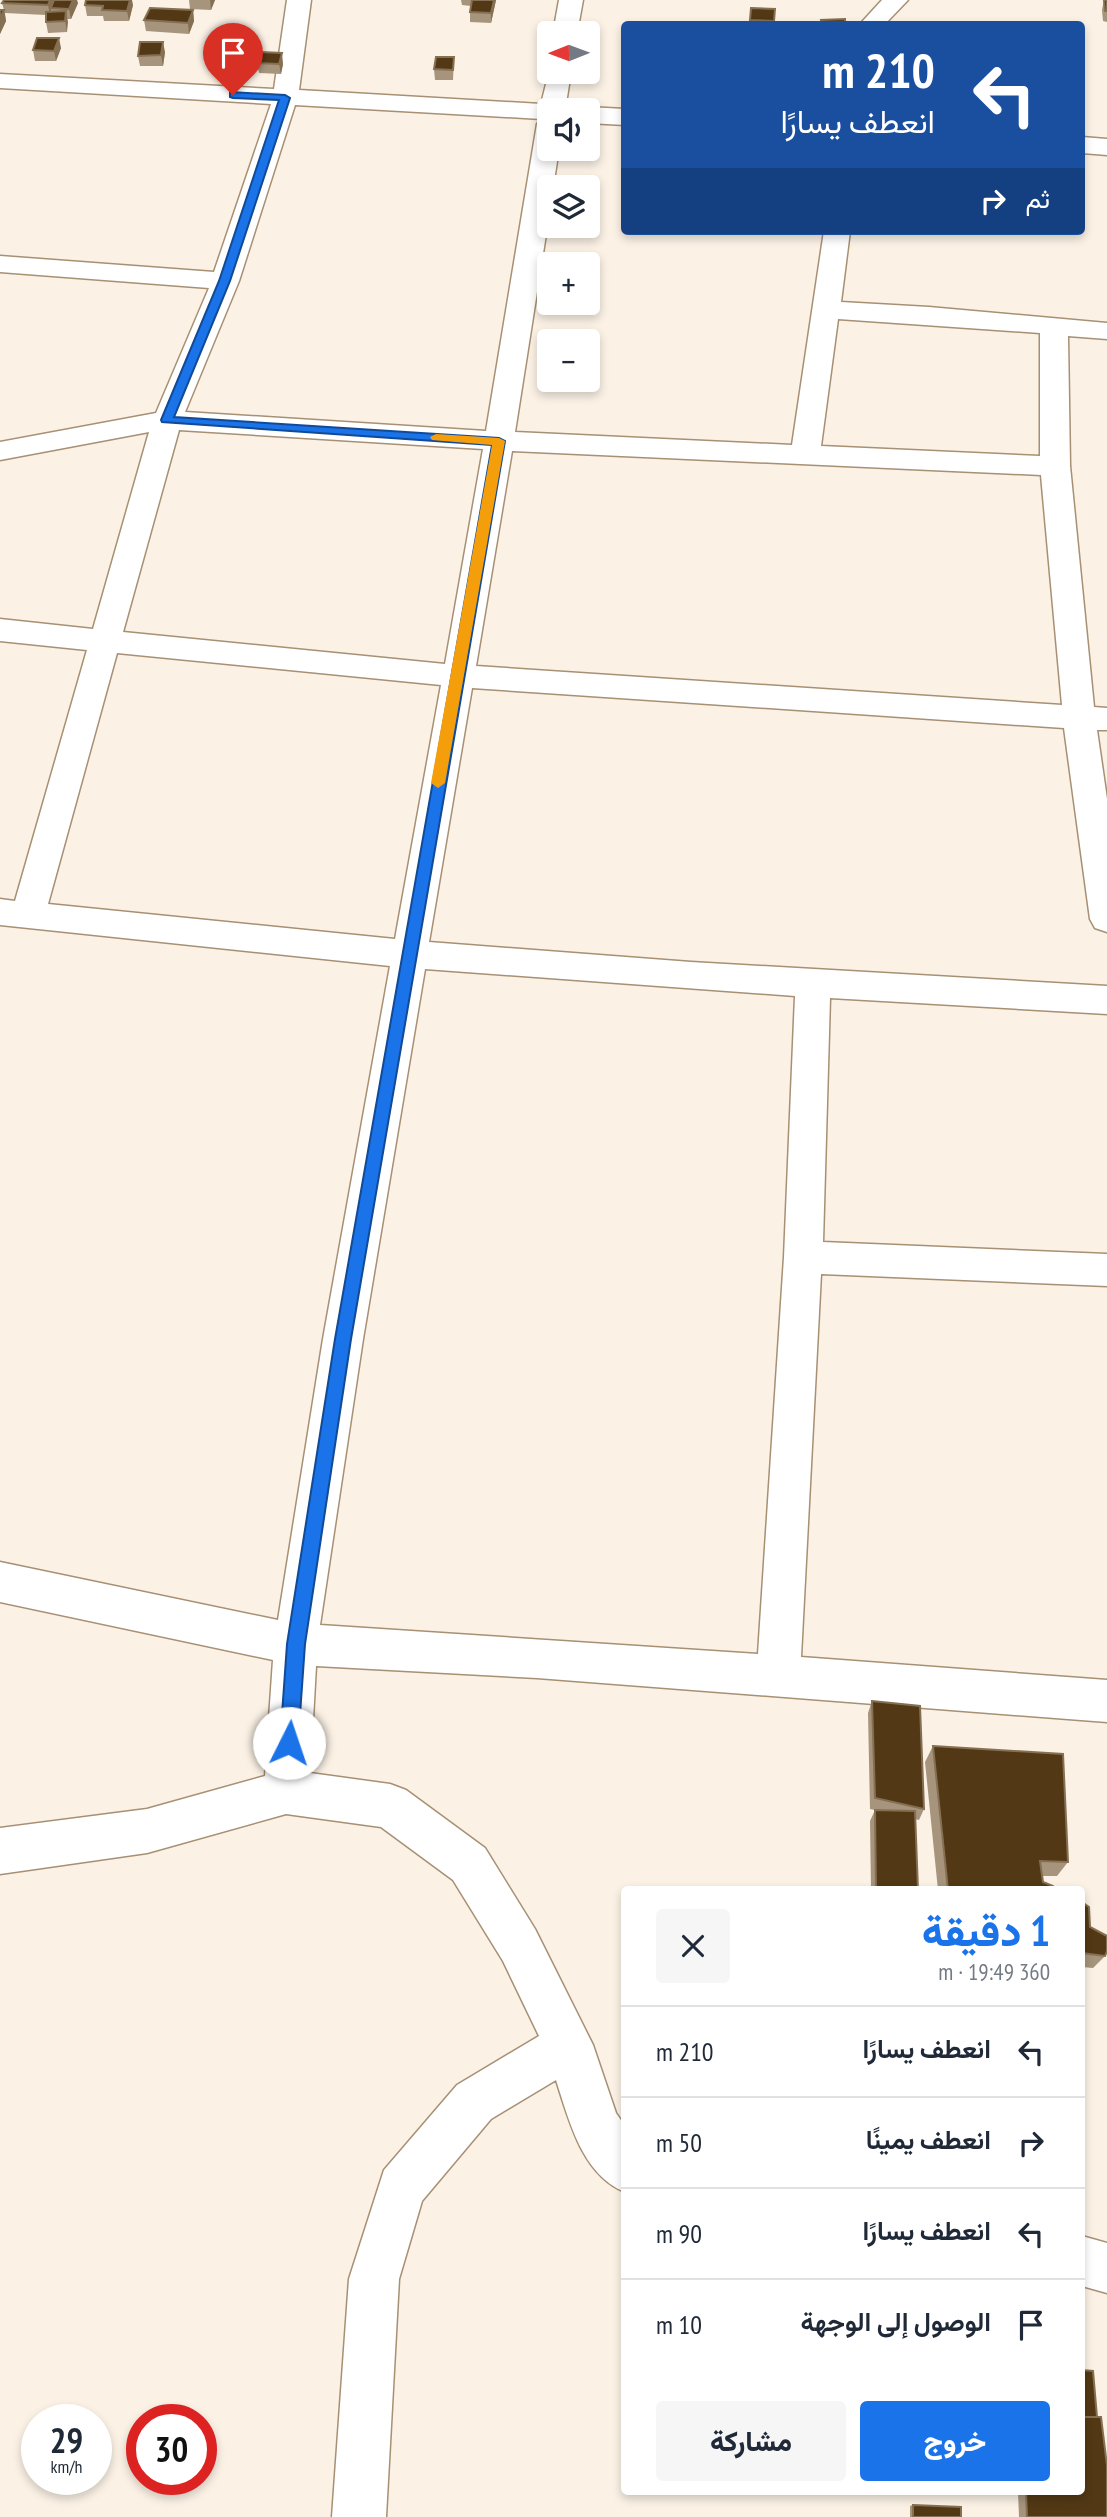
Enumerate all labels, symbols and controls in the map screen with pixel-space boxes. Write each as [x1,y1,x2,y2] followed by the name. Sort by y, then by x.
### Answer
[537,21,600,84] north arrow
[537,21,600,392] map controls
[203,23,263,95] pin
[214,34,252,72] icon: arrive
[822,38,935,102] text: 210 m
[959,49,1050,140] icon: left
[537,98,600,161] button: sound
[780,100,935,142] text: انعطف يسارًا
[537,175,600,238] button: layers
[974,182,1012,220] icon: right
[1026,182,1050,215] text: ثم
[537,252,600,315] button: +
[537,329,600,392] button: −
[252,1706,326,1780] position arrow
[922,1903,1050,1958] text: 1 دقيقة
[656,1909,730,1983] button: close
[938,1957,1050,1986] text: 360 m · 19:49
[863,2032,991,2065] text: انعطف يسارًا
[1012,2033,1050,2071] icon: left
[656,2035,714,2068] text: 210 m
[866,2123,991,2156] text: انعطف يمينًا
[1012,2124,1050,2162] icon: right
[656,2126,702,2159] text: 50 m
[863,2214,991,2247] text: انعطف يسارًا
[1012,2215,1050,2253] icon: left
[656,2217,702,2250] text: 90 m
[801,2305,991,2338] text: الوصول إلى الوجهة
[1012,2306,1050,2344] icon: arrive
[656,2308,702,2341] text: 10 m
[656,2401,846,2481] button: مشاركة
[860,2401,1050,2481] button: خروج
[126,2404,217,2495] speed limit sign: 30
[50,2417,83,2463] text: 29
[51,2455,82,2478] text: km/h

